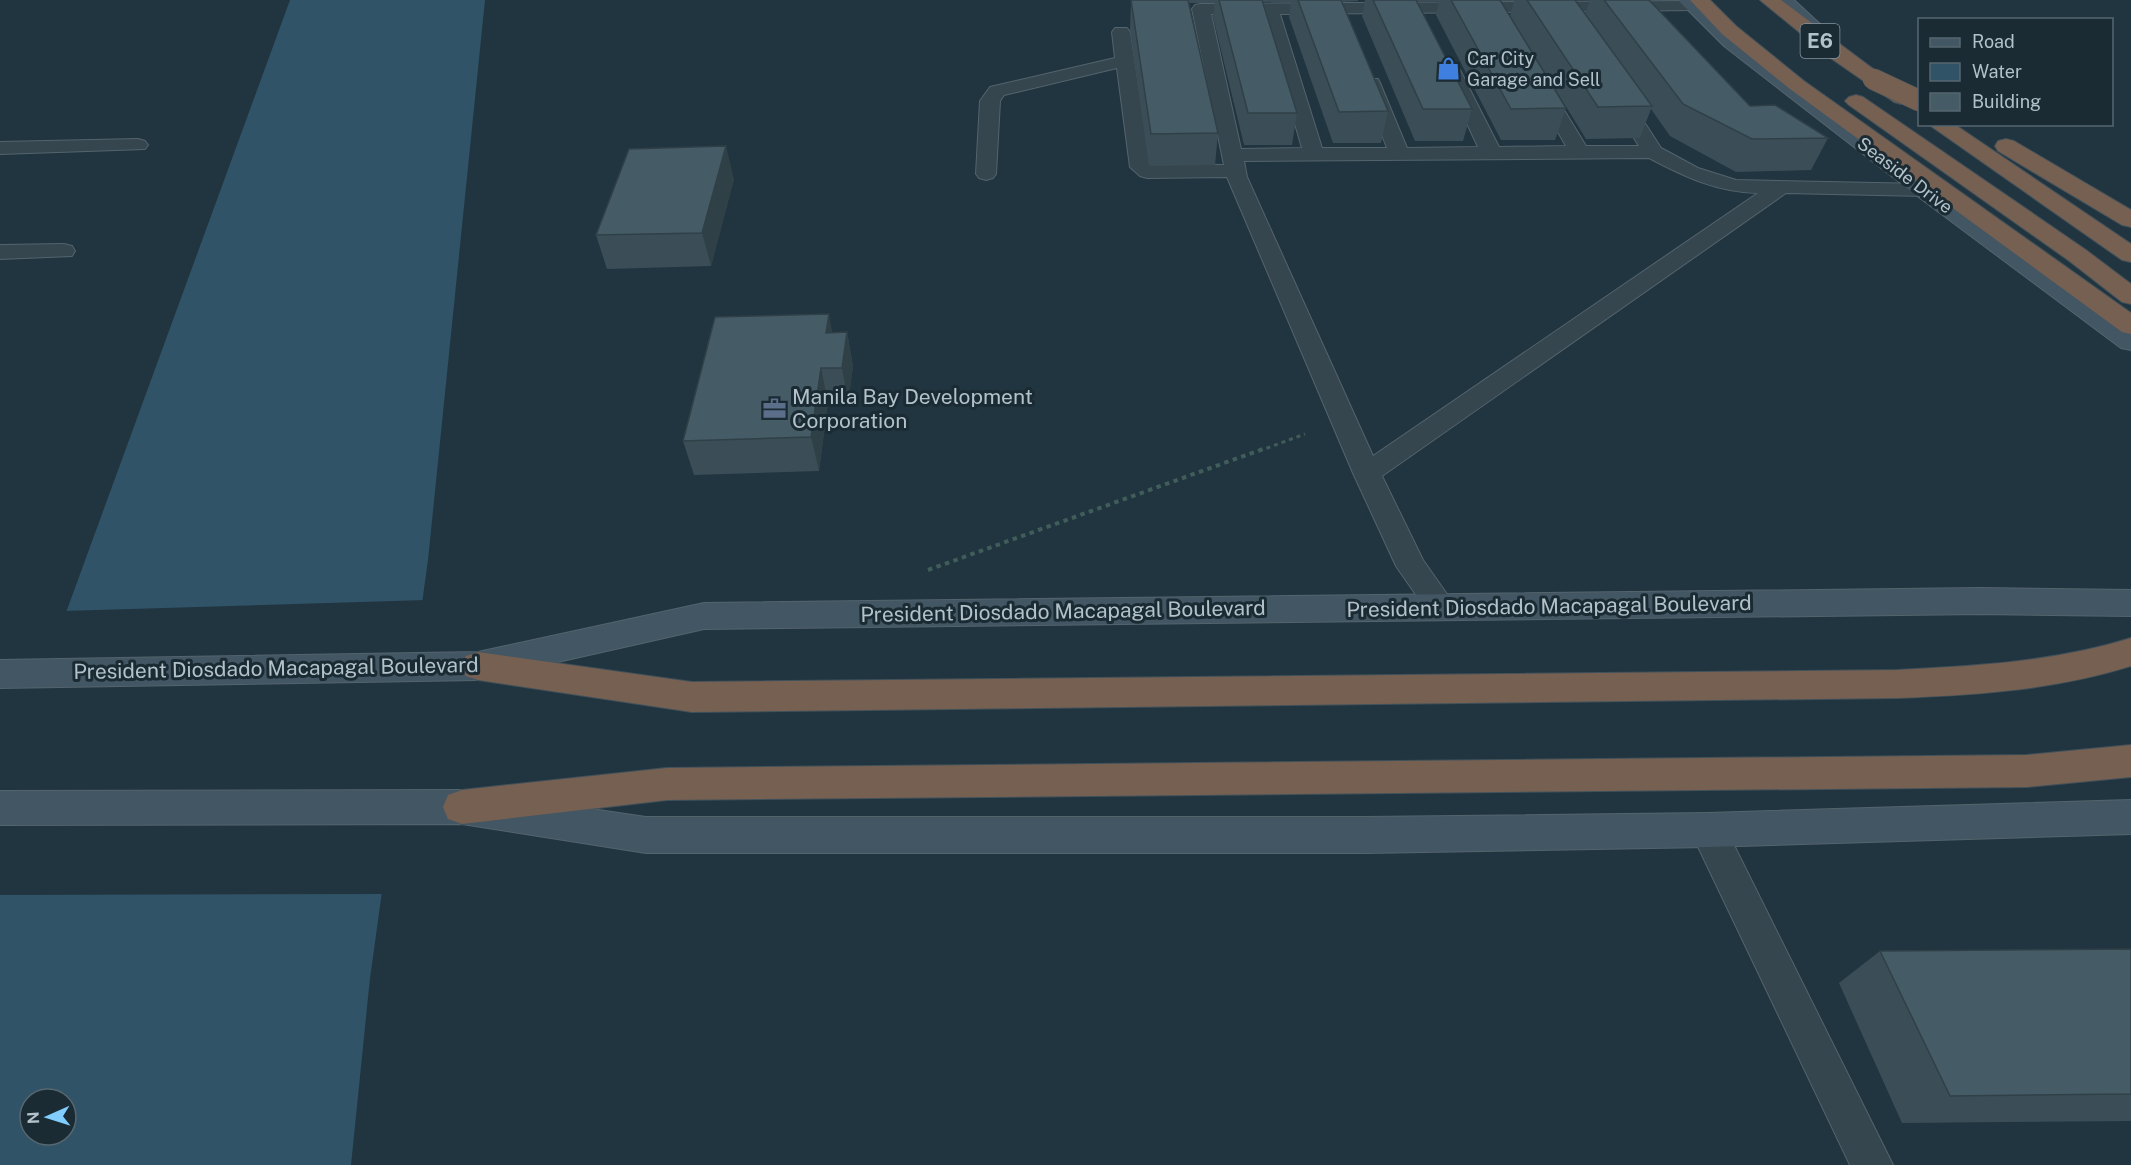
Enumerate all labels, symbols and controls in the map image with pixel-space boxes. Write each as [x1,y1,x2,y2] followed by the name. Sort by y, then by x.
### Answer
[1918,18,2113,126] legend
[1800,24,1840,58] road number: E6
[1972,31,2015,52] text: Road
[1467,48,1601,90] place label: Car City Garage and Sell
[1436,55,1462,81] shop icon: Car City Garage and Sell
[1972,61,2022,82] text: Water
[1972,91,2041,112] text: Building
[1853,132,1957,218] street label: Seaside Drive
[792,384,1033,433] place label: Manila Bay Development Corporation
[761,395,787,421] office icon: Manila Bay Development Corporation
[1346,590,1752,622] street label: President Diosdado Macapagal Boulevard
[860,595,1266,627] street label: President Diosdado Macapagal Boulevard
[73,652,479,684] street label: President Diosdado Macapagal Boulevard
[18,1087,78,1147] north arrow
[24,1111,43,1125] text: N

